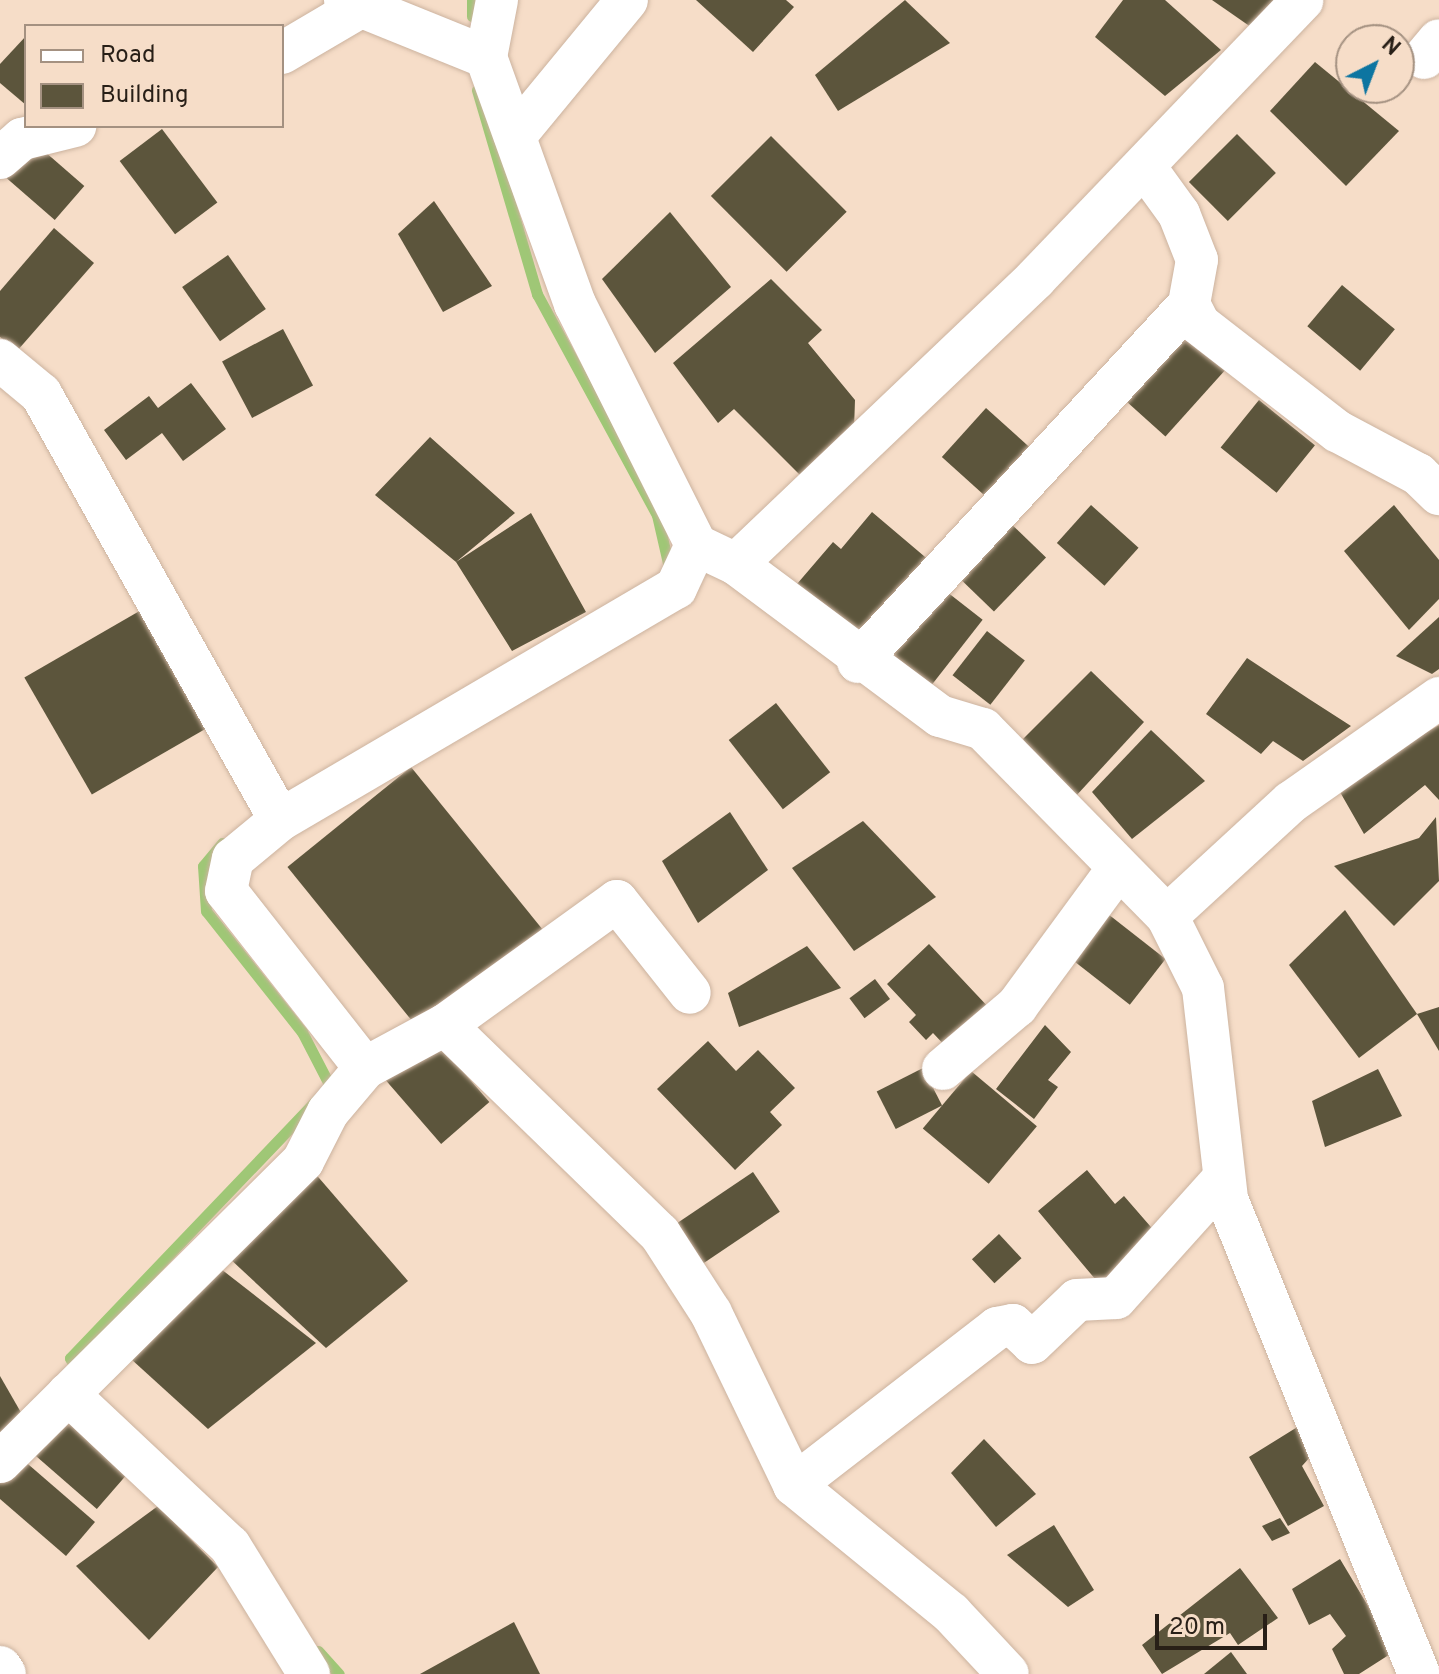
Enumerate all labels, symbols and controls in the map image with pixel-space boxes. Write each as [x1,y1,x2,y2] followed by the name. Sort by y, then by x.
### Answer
[24,24,284,128] legend
[1335,24,1415,104] north arrow
[1375,32,1405,63] text: N
[100,41,156,71] text: Road
[100,81,189,111] text: Building
[1159,1598,1271,1648] scale bar
[1169,1613,1225,1643] text: 20 m

